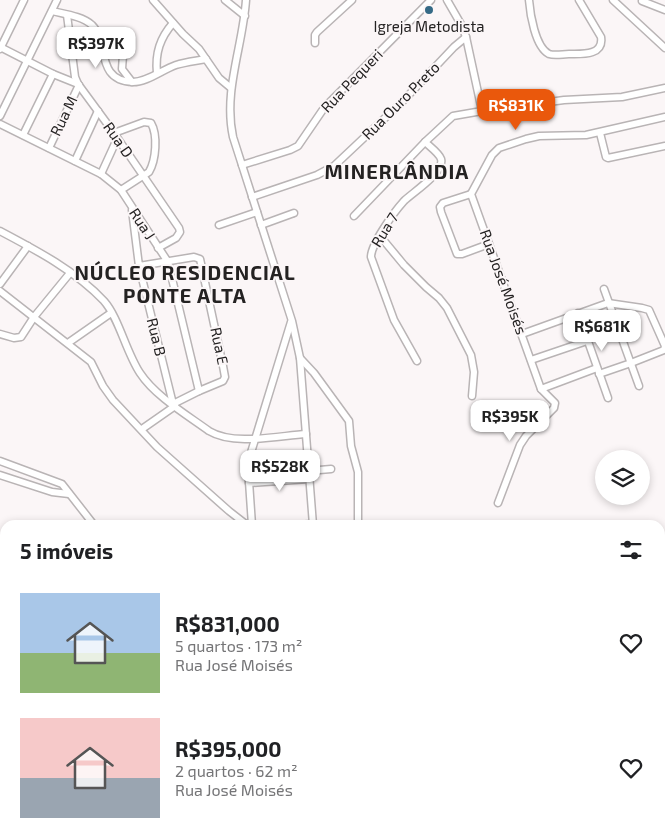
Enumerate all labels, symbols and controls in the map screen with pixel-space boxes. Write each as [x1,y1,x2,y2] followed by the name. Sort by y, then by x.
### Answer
[423,4,435,16] marker: Igreja Metodista
[374,17,484,36] place label: Igreja Metodista
[55,27,137,69] pin: R$397K
[68,33,124,52] text: R$397K
[317,45,386,116] street label: Rua Pequeri
[358,58,443,143] street label: Rua Ouro Preto
[475,88,557,131] pin: R$831K
[46,92,81,139] street label: Rua M
[488,95,544,114] text: R$831K
[100,118,137,161] street label: Rua D
[325,159,469,183] district label: MINERLÂNDIA
[126,204,160,243] street label: Rua J
[367,209,402,250] street label: Rua 7
[477,227,531,337] street label: Rua José Moisés
[74,260,296,307] district label: NÚCLEO RESIDENCIAL PONTE ALTA
[561,310,643,352] pin: R$681K
[144,316,170,358] street label: Rua B
[574,316,630,335] text: R$681K
[207,325,233,366] street label: Rua E
[469,400,551,442] pin: R$395K
[481,406,539,425] text: R$395K
[239,450,321,492] pin: R$528K
[595,450,650,505] map controls
[595,450,650,505] button: layers
[251,456,309,475] text: R$528K
[617,536,645,564] icon: filters
[20,538,113,563] text: 5 imóveis
[175,611,280,636] text: R$831,000
[60,613,120,673] icon: home
[617,629,645,657] icon: heart
[175,636,302,655] text: 5 quartos · 173 m²
[175,655,293,674] text: Rua José Moisés
[175,736,282,761] text: R$395,000
[60,738,120,798] icon: home
[617,754,645,782] icon: heart
[175,761,298,780] text: 2 quartos · 62 m²
[175,780,293,799] text: Rua José Moisés

